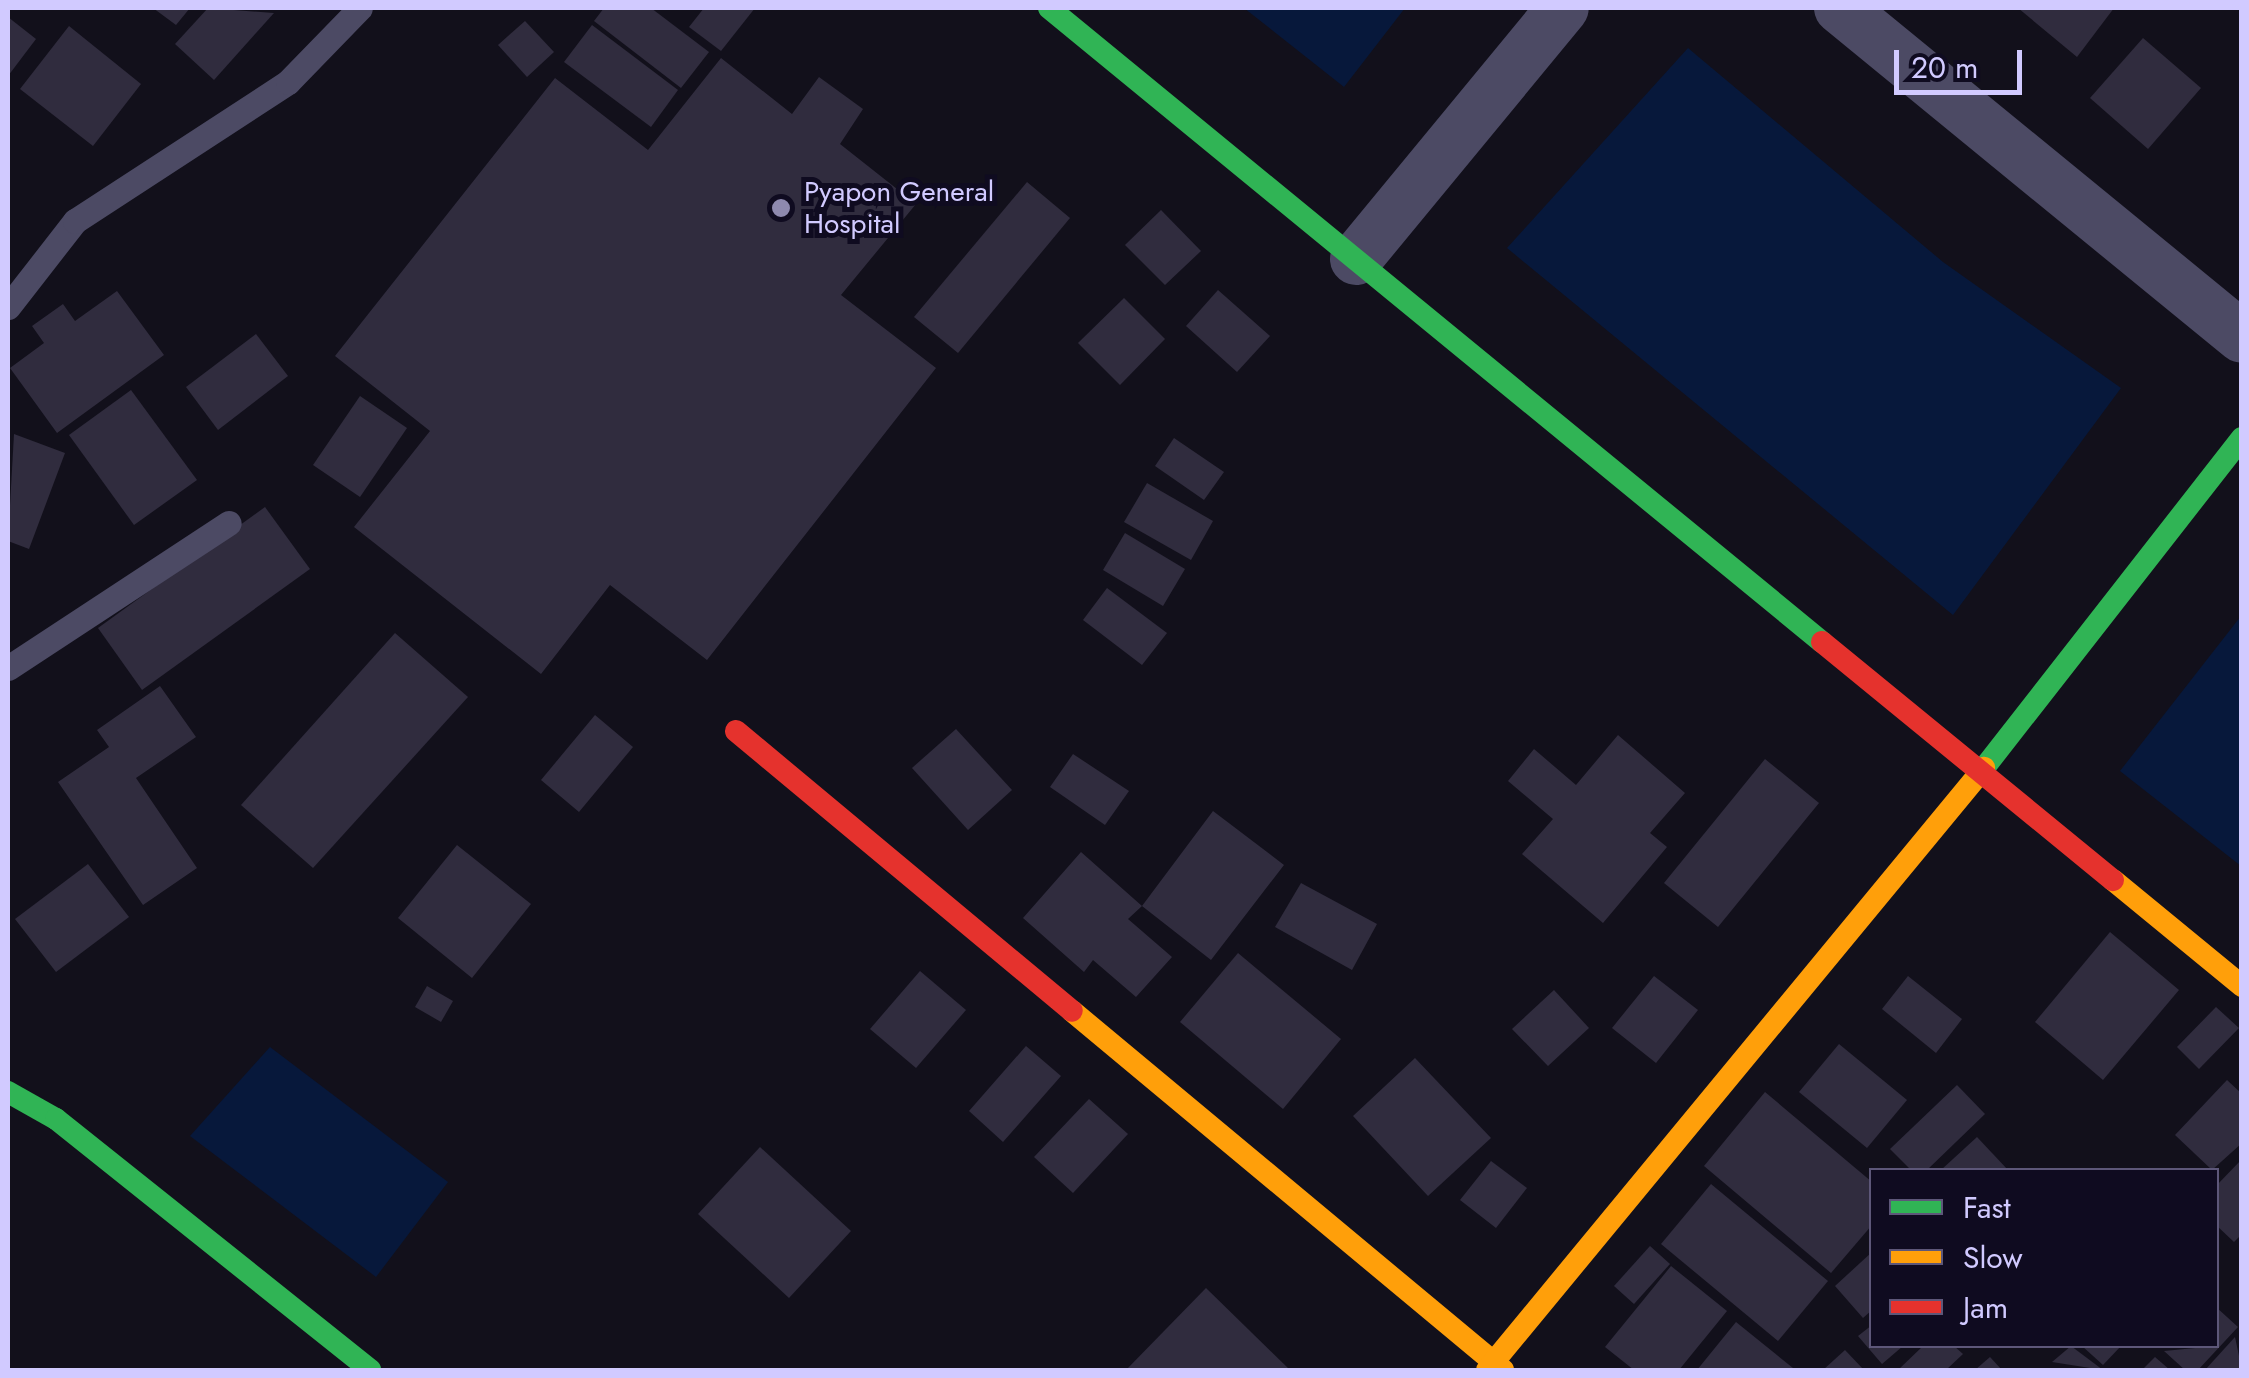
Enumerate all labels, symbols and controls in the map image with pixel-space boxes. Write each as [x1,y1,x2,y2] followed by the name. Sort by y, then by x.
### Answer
[1899,30,2026,92] scale bar
[1911,46,1978,89] text: 20 m
[804,175,994,241] place label: Pyapon General Hospital
[768,195,794,221] marker: Pyapon General Hospital
[1869,1168,2219,1348] legend
[1963,1186,2011,1229] text: Fast
[1963,1236,2023,1279] text: Slow
[1963,1286,2008,1329] text: Jam

